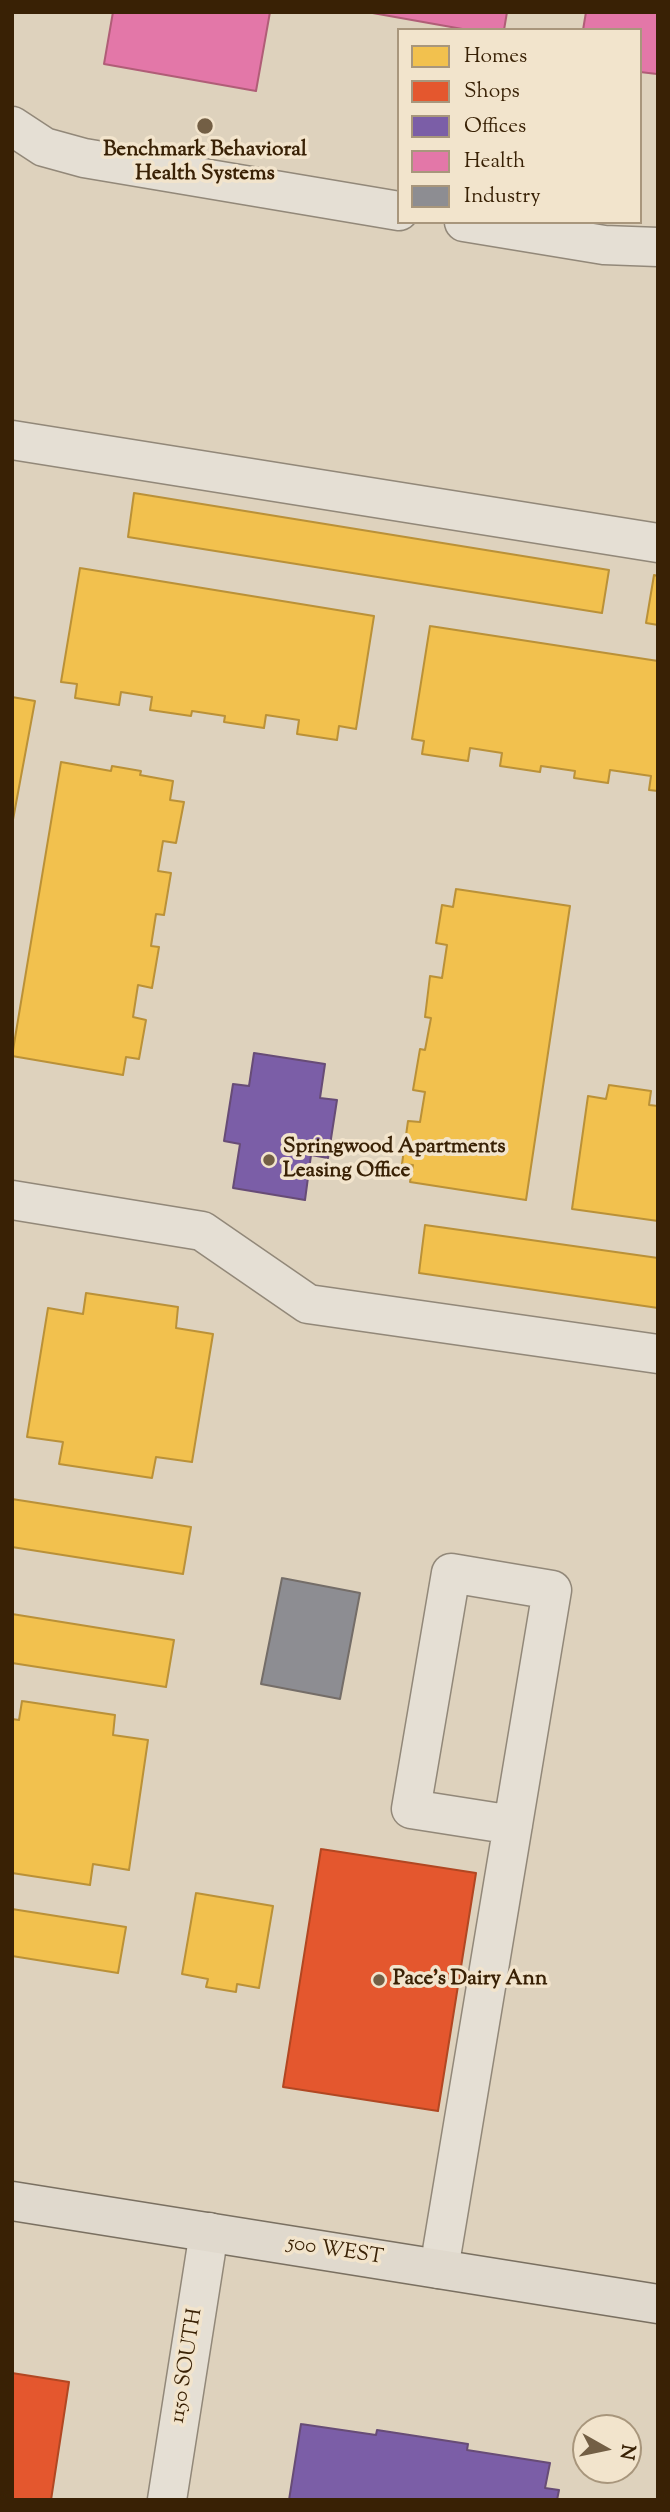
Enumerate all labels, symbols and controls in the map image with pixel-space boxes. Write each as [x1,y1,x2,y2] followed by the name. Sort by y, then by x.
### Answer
[397,28,642,224] legend
[464,42,527,72] text: Homes
[464,77,520,107] text: Shops
[464,112,526,142] text: Offices
[195,116,215,136] marker: Benchmark Behavioral Health Systems
[103,138,307,188] place label: Benchmark Behavioral Health Systems
[464,147,525,177] text: Health
[464,182,541,212] text: Industry
[283,1135,505,1185] place label: Springwood Apartments Leasing Office
[261,1152,277,1168] marker: Springwood Apartments Leasing Office
[393,1967,547,1993] place label: Pace's Dairy Ann
[371,1972,387,1988] marker: Pace's Dairy Ann
[285,2232,385,2272] street label: 500 WEST
[166,2307,210,2425] street label: 1150 SOUTH
[572,2414,642,2484] north arrow
[612,2442,641,2462] text: N

